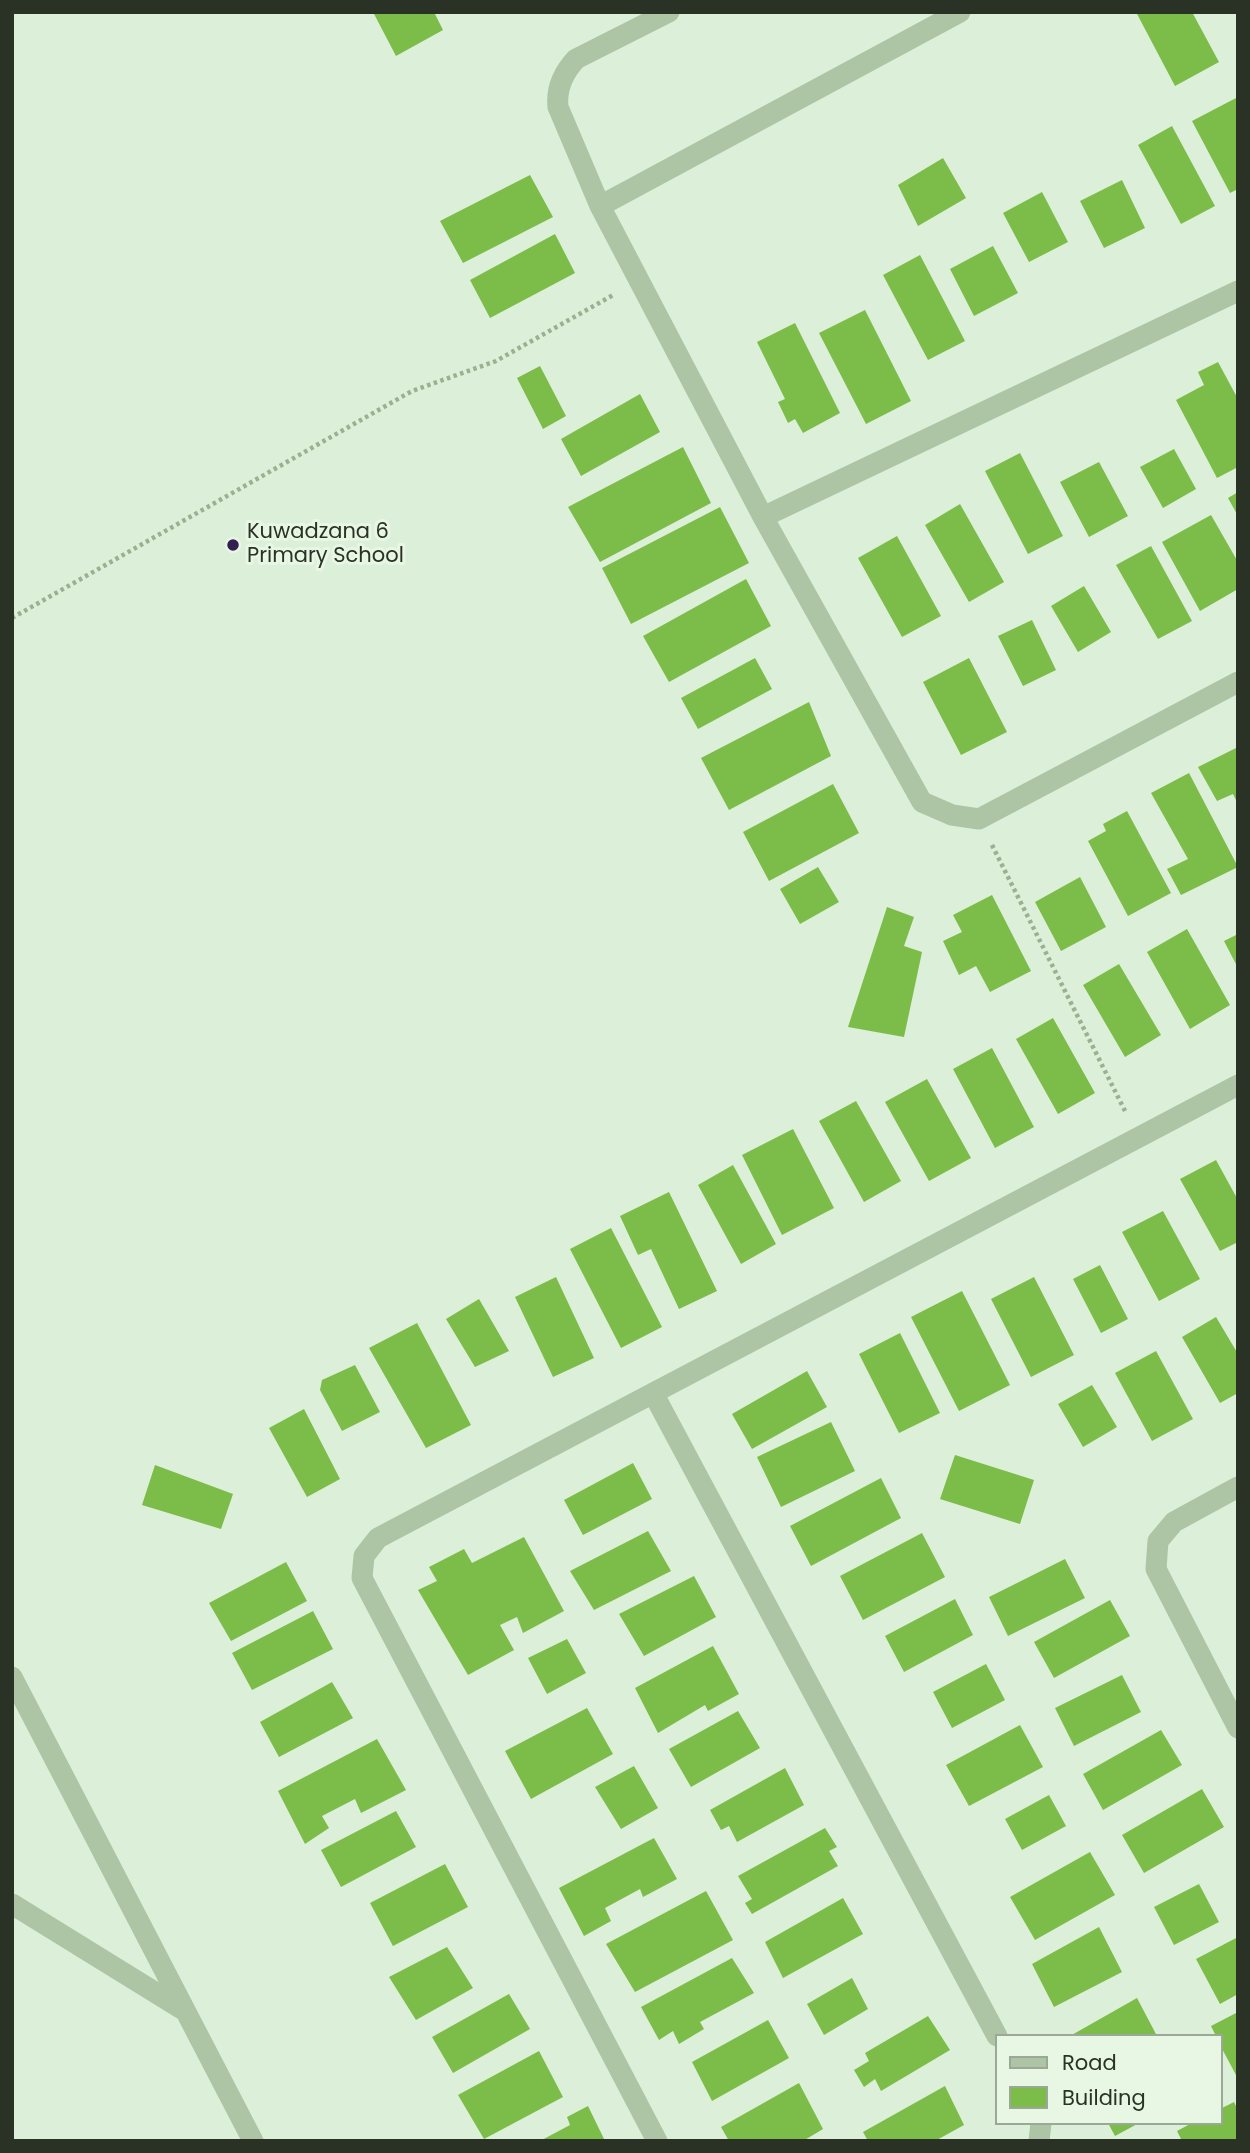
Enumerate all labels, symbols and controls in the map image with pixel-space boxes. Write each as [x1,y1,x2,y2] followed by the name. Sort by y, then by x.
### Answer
[247,520,404,570] place label: Kuwadzana 6 Primary School
[225,537,241,553] marker: Kuwadzana 6 Primary School
[995,2034,1222,2125] legend
[1062,2048,1117,2077] text: Road
[1062,2083,1146,2112] text: Building

